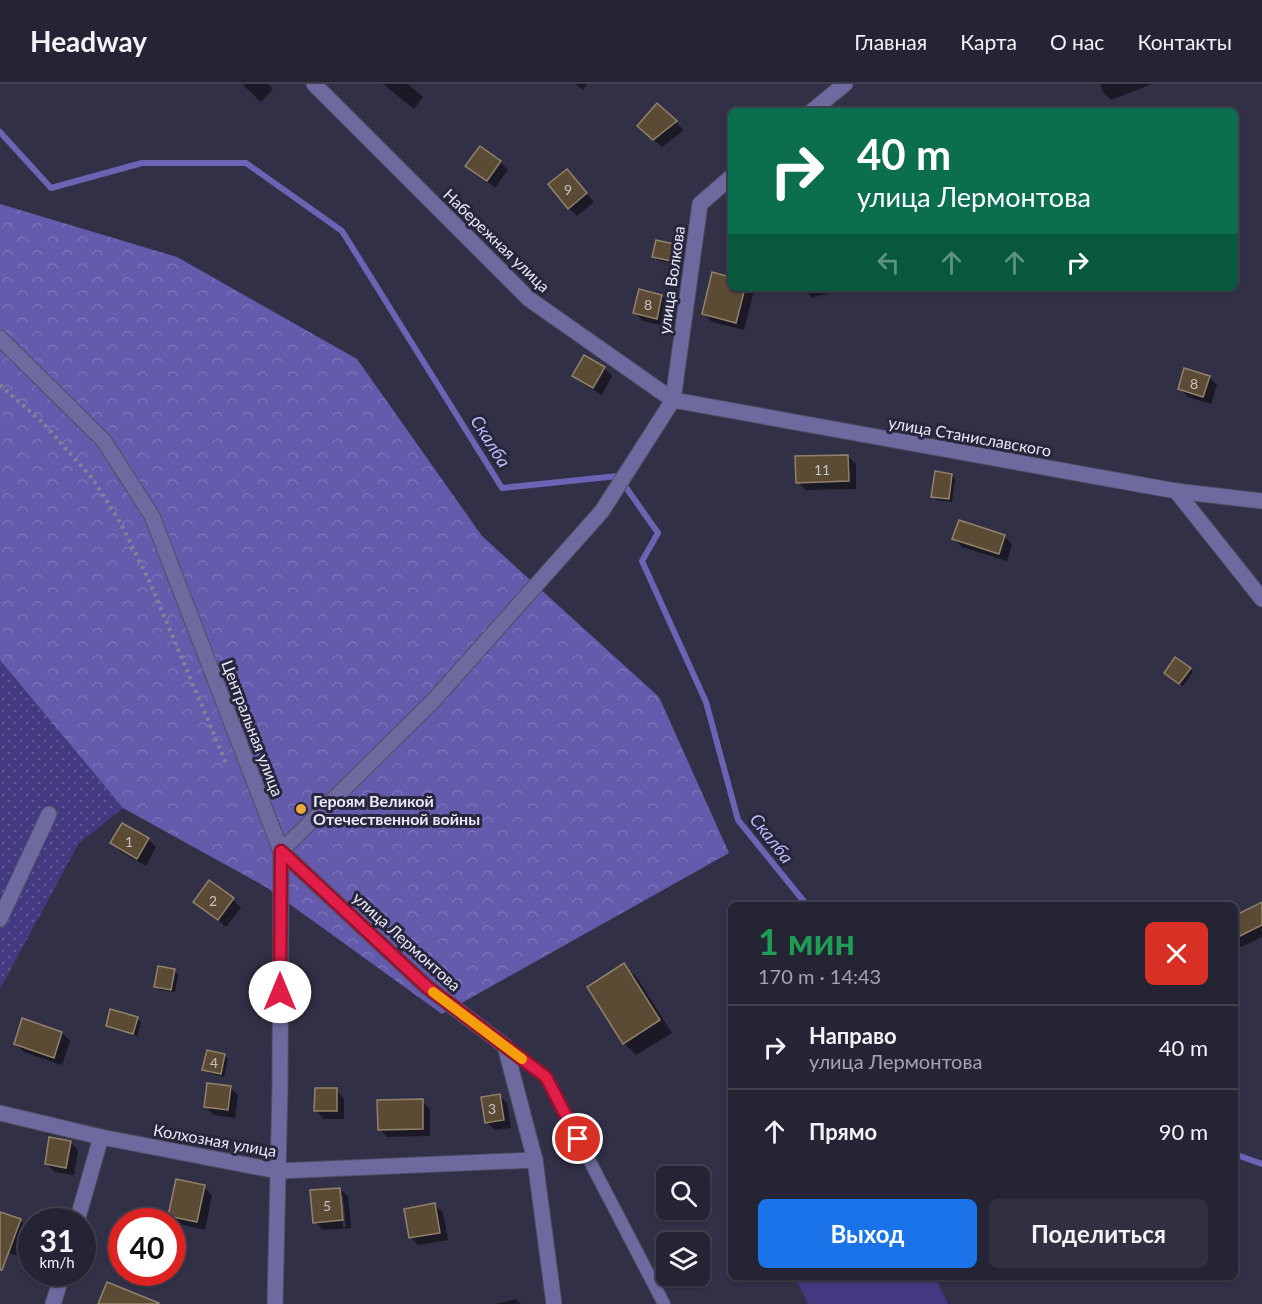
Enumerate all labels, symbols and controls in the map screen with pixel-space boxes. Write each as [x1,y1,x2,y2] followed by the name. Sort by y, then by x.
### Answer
[30,24,147,58] text: Headway
[854,29,927,54] text: Главная
[960,29,1017,54] text: Карта
[1050,29,1104,54] text: О нас
[1137,29,1232,54] text: Контакты
[857,129,951,179] text: 40 m
[758,132,836,210] icon: right
[857,180,1091,213] text: улица Лермонтова
[564,181,572,198] house number: 9
[440,184,554,296] street label: Набережная улица
[654,225,688,335] street label: улица Волкова
[872,246,905,279] icon: left
[935,246,968,279] icon: ahead
[998,246,1031,279] icon: ahead
[1061,246,1094,279] icon: right
[644,296,652,313] house number: 8
[1190,375,1198,392] house number: 8
[466,411,516,471] water label: Скалба
[887,412,1053,460] street label: улица Станиславского
[814,461,830,478] house number: 11
[218,657,288,799] street label: Центральная улица
[313,791,480,828] place label: Героям Великой Отечественной войны
[294,802,308,816] marker: Героям Великой Отечественной войны
[746,809,798,867] water label: Скалба
[125,833,133,850] house number: 1
[349,888,465,994] street label: улица Лермонтова
[209,892,217,909] house number: 2
[758,919,855,963] text: 1 мин
[1145,922,1208,985] button: close
[248,960,312,1024] position arrow
[758,964,881,988] text: 170 m · 14:43
[809,1022,897,1049] text: Направо
[758,1031,791,1064] icon: right
[1159,1034,1208,1061] text: 40 m
[809,1049,982,1073] text: улица Лермонтова
[210,1054,218,1071] house number: 4
[488,1100,496,1117] house number: 3
[552,1113,603,1164] pin
[758,1115,791,1148] icon: ahead
[809,1118,877,1145] text: Прямо
[1159,1118,1208,1145] text: 90 m
[152,1120,278,1160] street label: Колхозная улица
[561,1122,594,1155] icon: arrive
[656,1166,710,1286] map controls
[656,1166,710,1220] button: search
[323,1197,331,1214] house number: 5
[758,1199,977,1268] button: Выход
[989,1199,1208,1268] button: Поделиться
[108,1208,186,1286] speed limit sign: 40
[40,1222,74,1258] text: 31
[656,1232,710,1286] button: layers
[39,1253,75,1271] text: km/h

